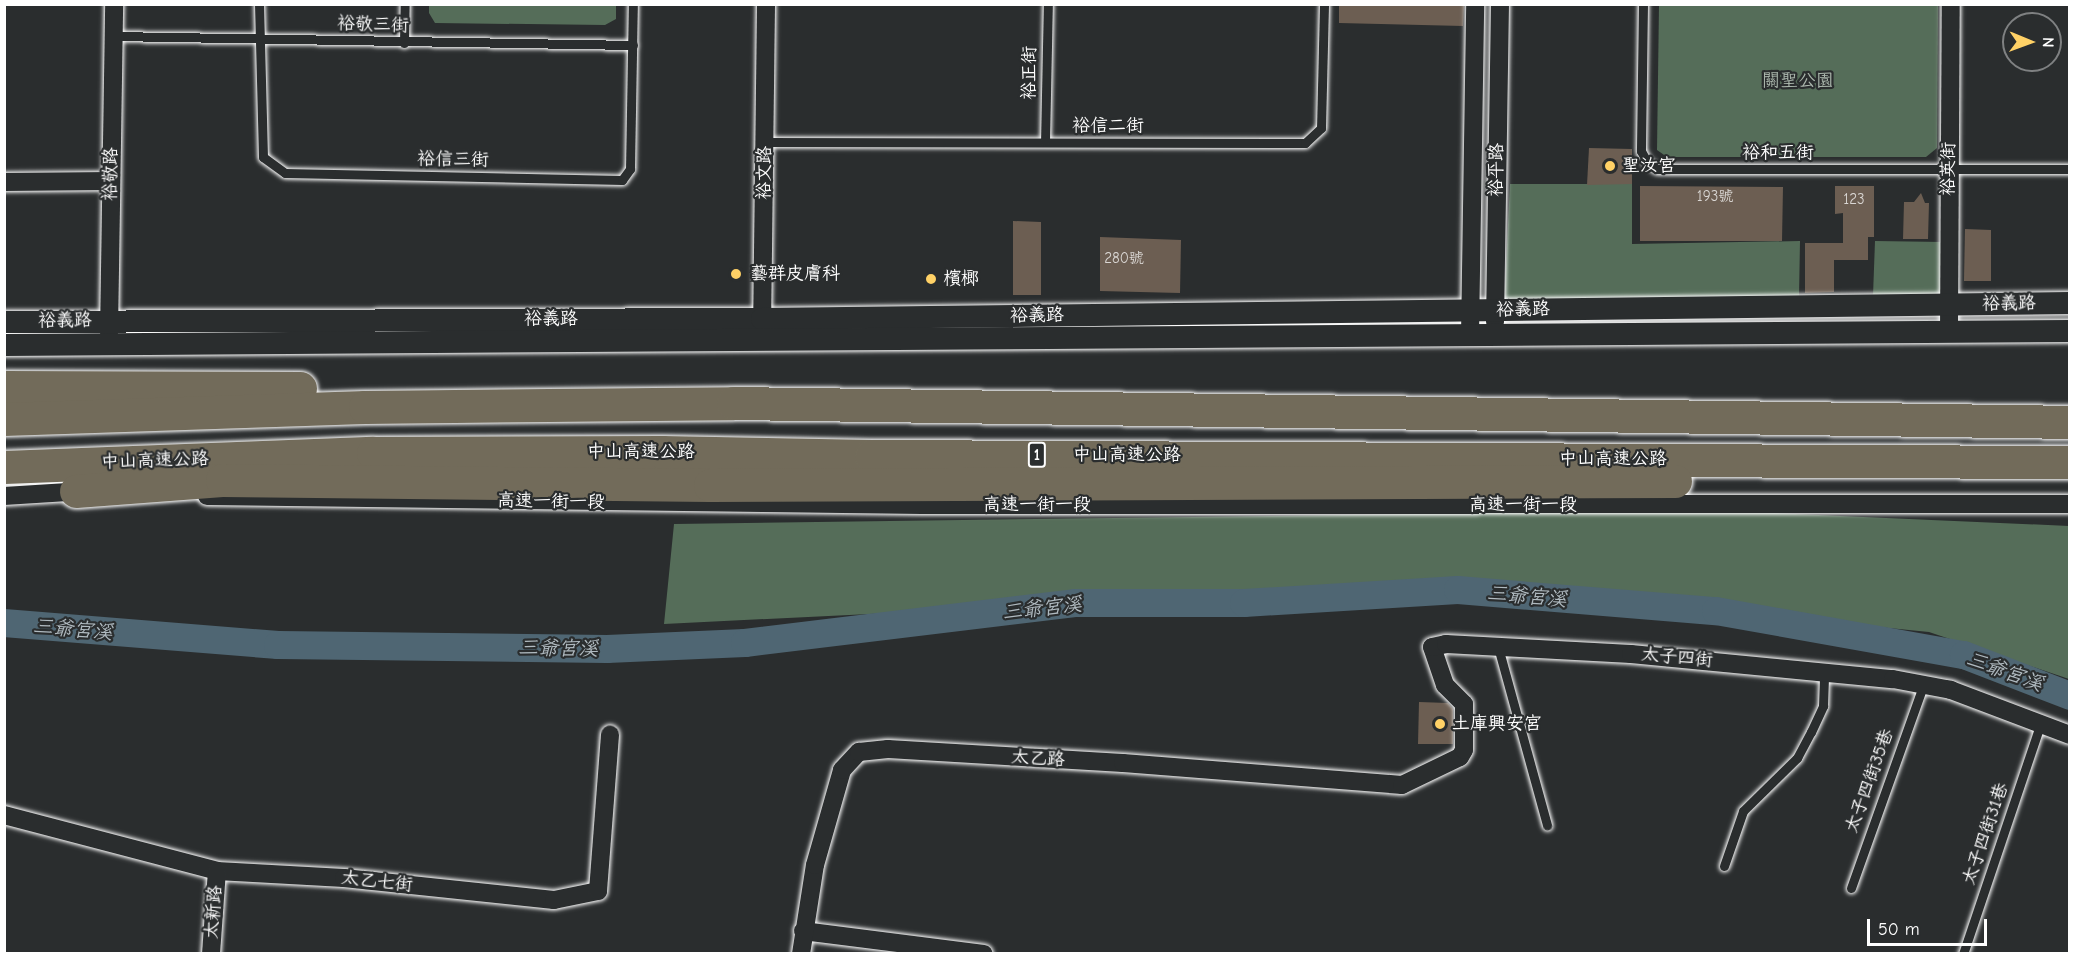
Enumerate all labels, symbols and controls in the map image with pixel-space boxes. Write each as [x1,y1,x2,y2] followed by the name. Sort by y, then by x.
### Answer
[2002,12,2062,72] north arrow
[337,13,409,37] street label: 裕敬三街
[2039,37,2057,48] text: N
[1019,46,1041,100] street label: 裕正街
[1762,70,1834,92] park label: 關聖公園
[1072,115,1144,137] street label: 裕信二街
[1742,142,1814,164] street label: 裕和五街
[1938,142,1960,196] street label: 裕英街
[1486,143,1508,197] street label: 裕平路
[754,146,776,200] street label: 裕文路
[100,147,122,201] street label: 裕敬路
[417,149,489,171] street label: 裕信三街
[1622,155,1676,177] place label: 聖汝宮
[1603,159,1617,173] marker: 聖汝宮
[1697,188,1733,206] house number: 193號
[1843,191,1865,209] house number: 123
[1104,250,1144,268] house number: 280號
[750,263,840,285] place label: 藝群皮膚科
[727,265,745,283] marker: 藝群皮膚科
[943,268,979,290] place label: 檳榔
[924,272,938,286] marker: 檳榔
[1982,293,2036,315] street label: 裕義路
[1496,299,1550,321] street label: 裕義路
[1010,305,1064,327] street label: 裕義路
[524,308,578,330] street label: 裕義路
[38,310,92,332] street label: 裕義路
[587,441,695,463] street label: 中山高速公路
[1026,442,1048,468] road number: 1
[1073,444,1181,466] street label: 中山高速公路
[101,448,209,474] street label: 中山高速公路
[1559,448,1667,470] street label: 中山高速公路
[497,490,605,514] street label: 高速一街一段
[983,494,1091,516] street label: 高速一街一段
[1469,494,1577,516] street label: 高速一街一段
[1486,581,1568,611] water label: 三爺宮溪
[1001,592,1083,624] water label: 三爺宮溪
[32,614,114,644] water label: 三爺宮溪
[518,635,598,661] water label: 三爺宮溪
[1640,644,1714,672] street label: 太子四街
[1963,646,2047,696] water label: 三爺宮溪
[1452,713,1542,735] place label: 土庫興安宮
[1433,717,1447,731] marker: 土庫興安宮
[1841,726,1899,836] street label: 太子四街35巷
[1010,747,1066,771] street label: 太乙路
[1958,780,2014,888] street label: 太子四街31巷
[340,867,414,897] street label: 太乙七街
[201,884,227,940] street label: 太新路
[1870,907,1990,945] scale bar
[1878,919,1920,940] text: 50 m

